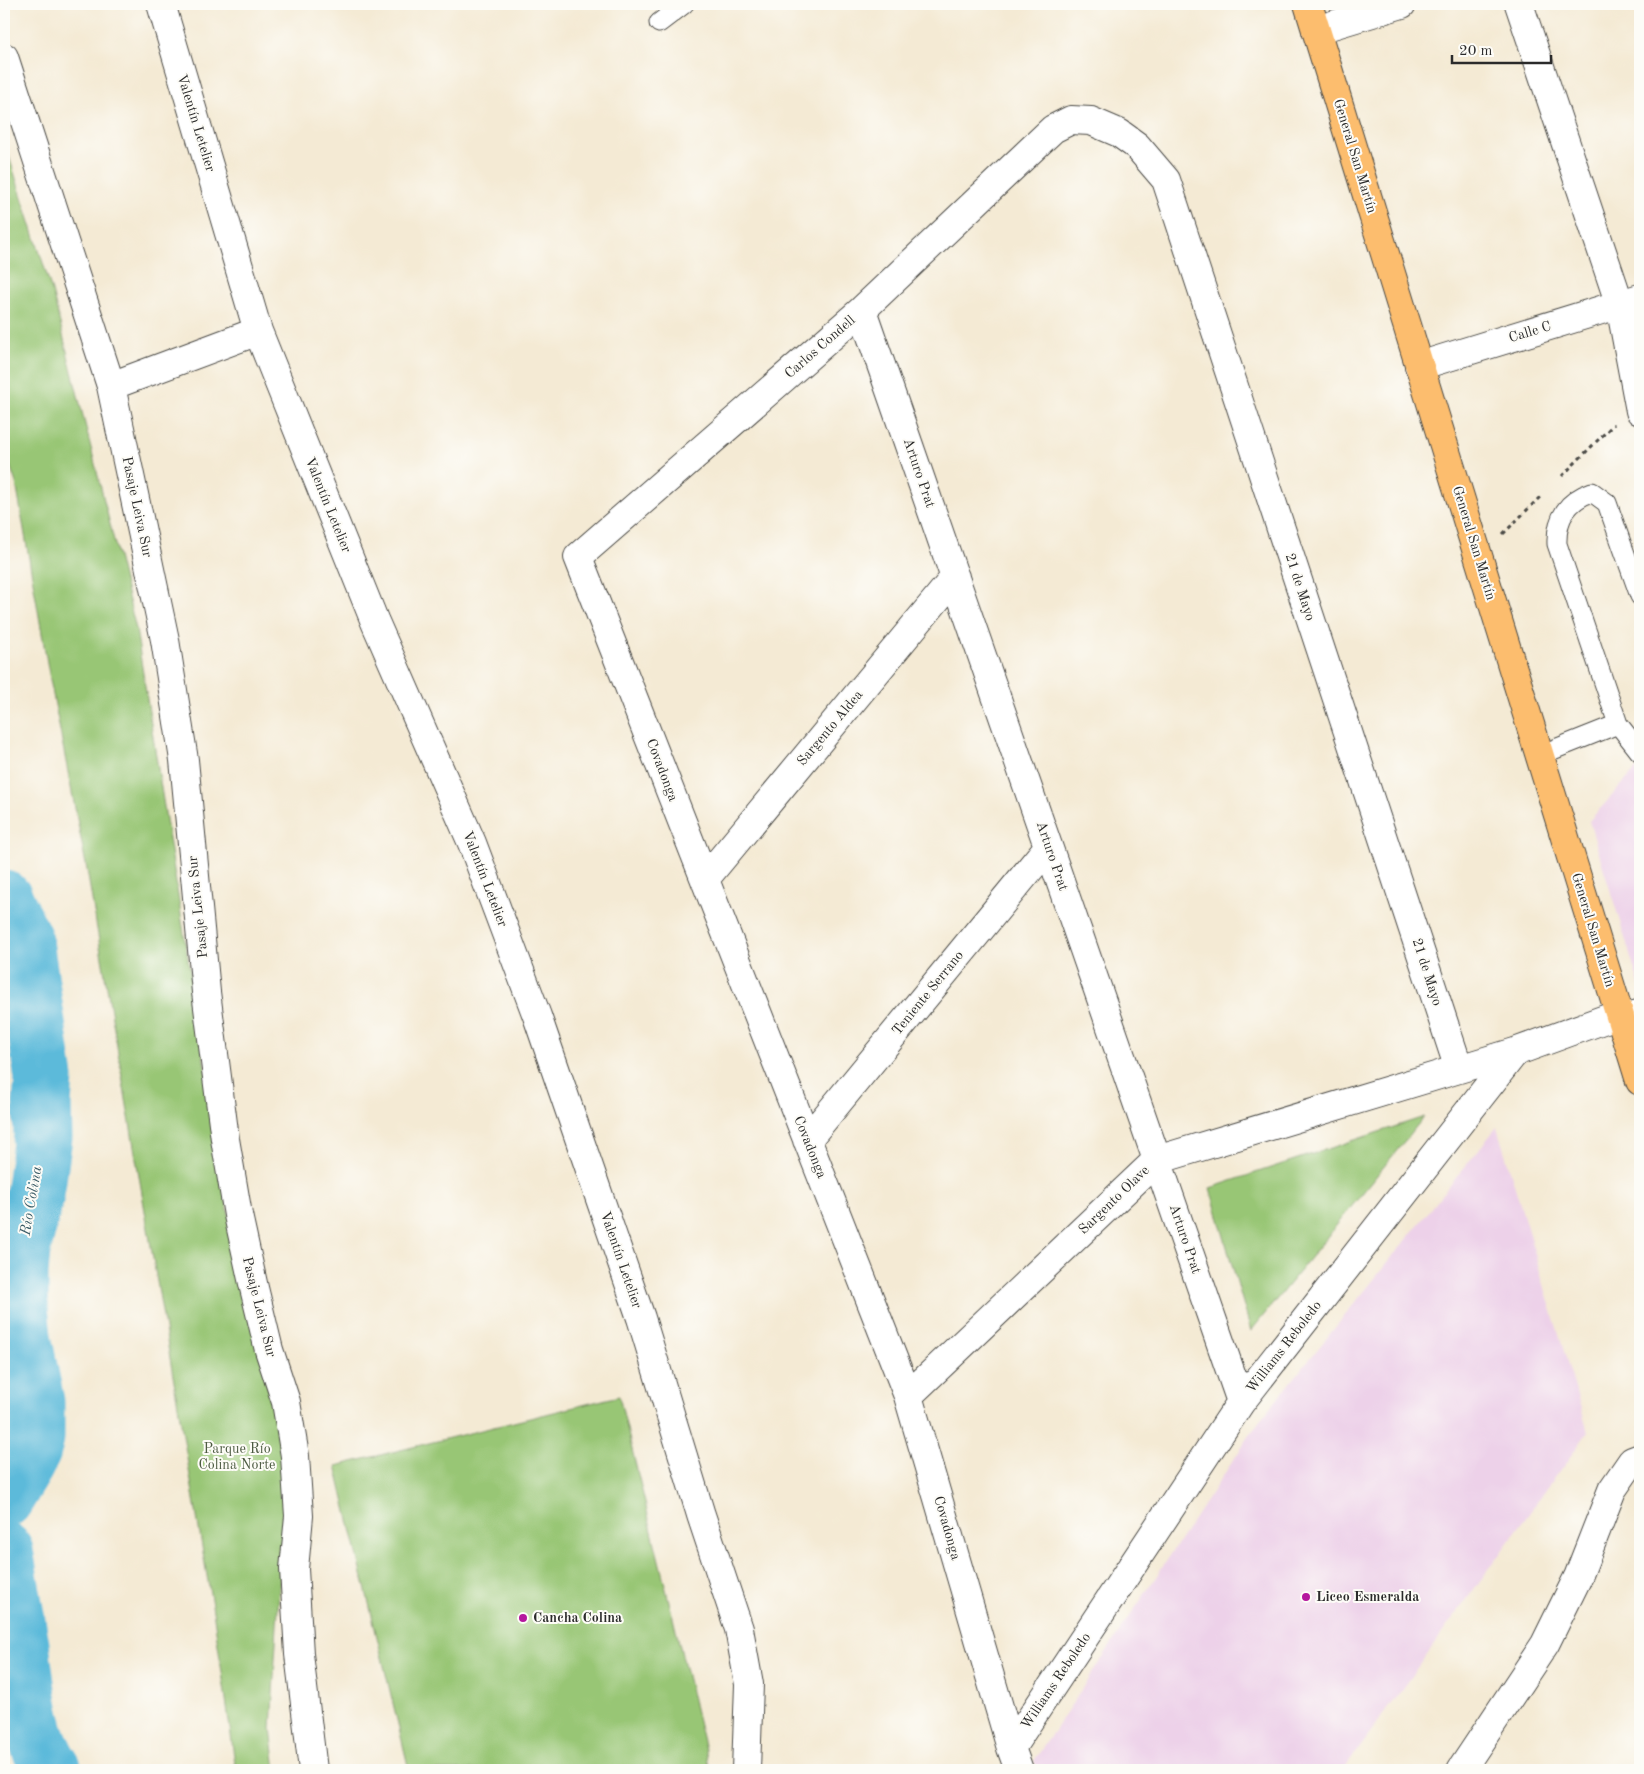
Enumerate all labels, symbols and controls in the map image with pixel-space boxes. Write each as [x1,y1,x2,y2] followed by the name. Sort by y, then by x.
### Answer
[1452,32,1550,64] scale bar
[1459,44,1493,59] text: 20 m
[174,72,218,174] street label: Valentín Letelier
[1331,97,1379,215] street label: General San Martín
[782,313,858,381] street label: Carlos Condell
[1507,319,1553,345] street label: Calle C
[901,436,937,510] street label: Arturo Prat
[119,455,155,559] street label: Pasaje Leiva Sur
[303,455,354,555] street label: Valentín Letelier
[1450,484,1498,602] street label: General San Martín
[1283,552,1317,622] street label: 21 de Mayo
[794,688,866,768] street label: Sargento Aldea
[644,737,680,803] street label: Covadonga
[1034,819,1070,893] street label: Arturo Prat
[460,829,510,929] street label: Valentín Letelier
[186,855,210,959] street label: Pasaje Leiva Sur
[1569,871,1617,989] street label: General San Martín
[1410,937,1444,1007] street label: 21 de Mayo
[890,948,966,1038] street label: Teniente Serrano
[791,1114,829,1180] street label: Covadonga
[1076,1163,1152,1237] street label: Sargento Olave
[18,1165,45,1238] water label: Río Colina
[1167,1202,1203,1276] street label: Arturo Prat
[598,1210,644,1310] street label: Valentín Letelier
[240,1255,278,1359] street label: Pasaje Leiva Sur
[1244,1298,1324,1396] street label: Williams Reboledo
[198,1442,276,1472] park label: Parque Río Colina Norte
[931,1494,963,1562] street label: Covadonga
[1316,1590,1419,1604] place label: Liceo Esmeralda
[1300,1591,1312,1603] marker: Liceo Esmeralda
[533,1611,622,1625] place label: Cancha Colina
[517,1612,529,1624] marker: Cancha Colina
[1019,1630,1093,1732] street label: Williams Reboledo

